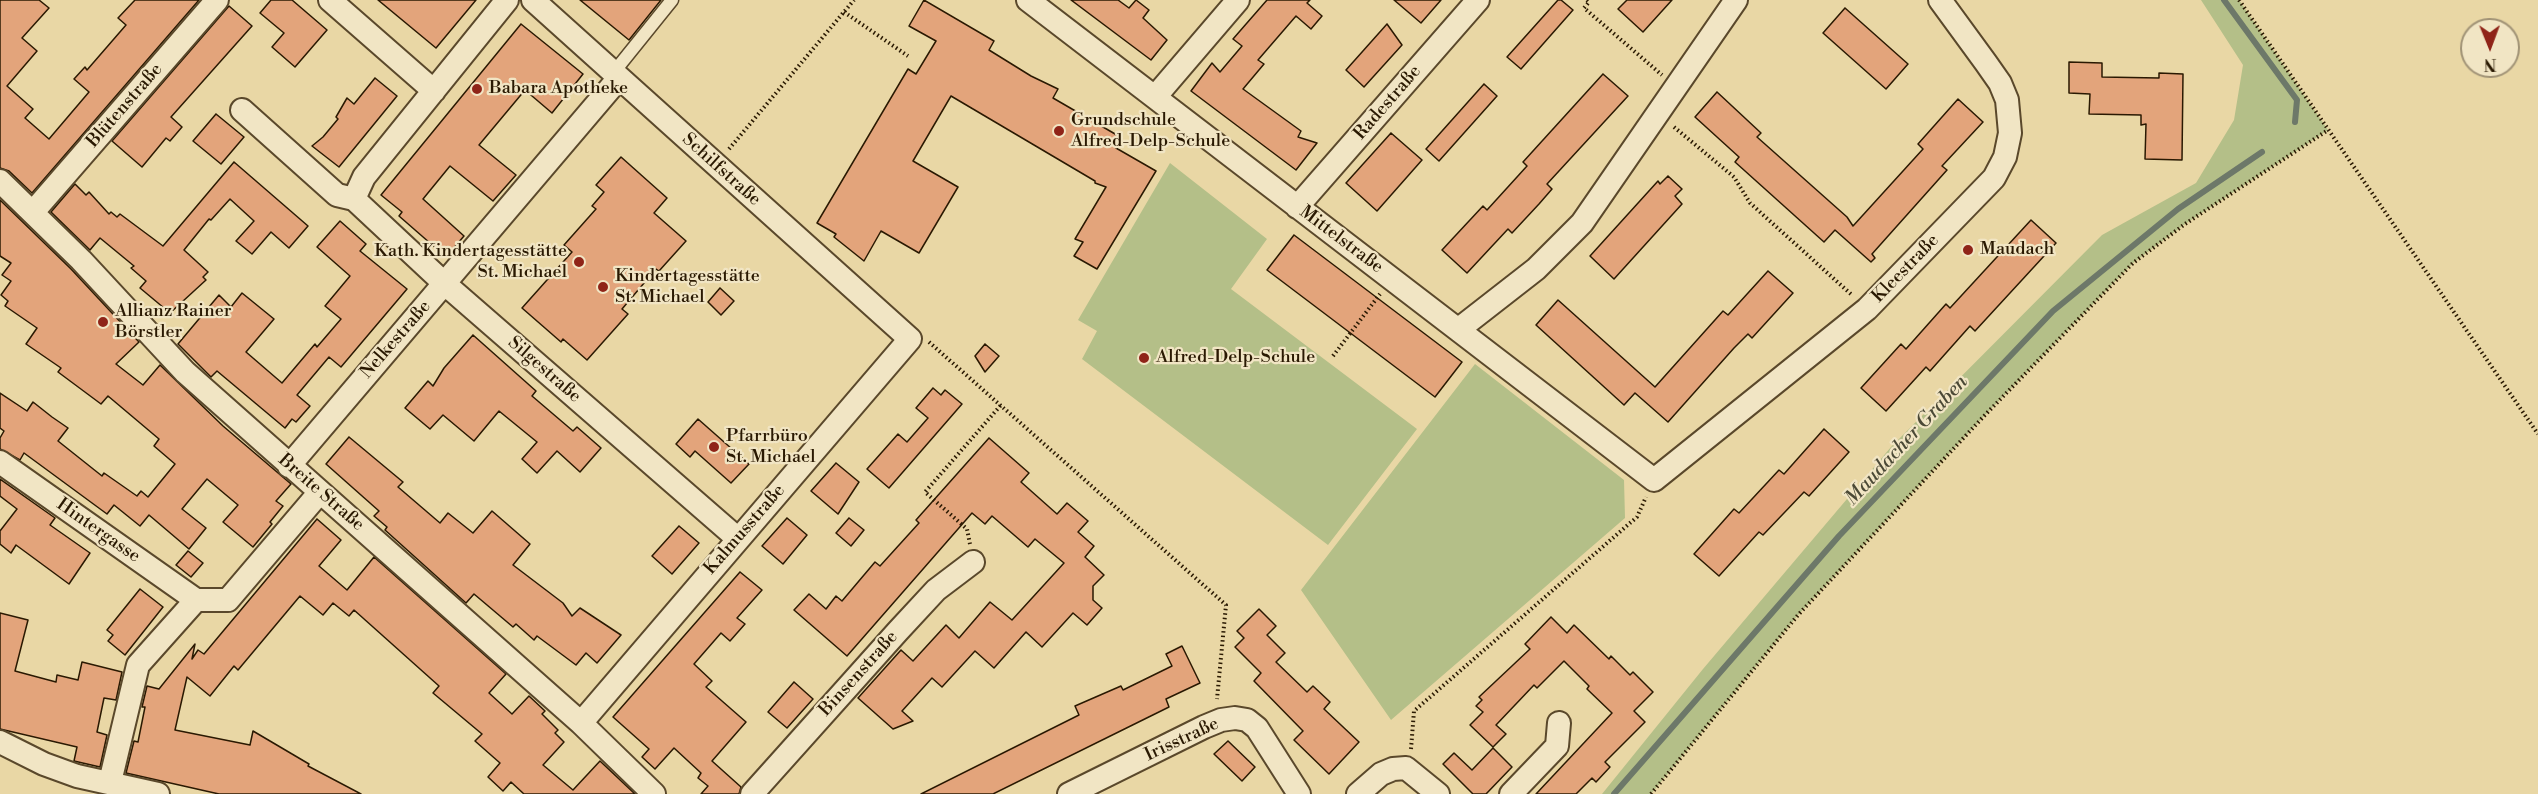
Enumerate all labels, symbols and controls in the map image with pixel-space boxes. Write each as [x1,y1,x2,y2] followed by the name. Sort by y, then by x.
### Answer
[2460,18,2520,78] north arrow
[2484,54,2497,74] text: N
[83,59,167,153] street label: Blütenstraße
[1350,61,1426,145] street label: Radestraße
[489,78,628,100] place label: Babara Apotheke
[470,82,484,96] marker: Babara Apotheke
[1071,110,1230,152] place label: Grundschule Alfred-Delp-Schule
[1052,124,1066,138] marker: Grundschule Alfred-Delp-Schule
[677,129,765,211] street label: Schilfstraße
[1295,202,1387,278] street label: Mittelstraße
[1868,230,1944,308] street label: Kleestraße
[1980,239,2054,261] place label: Maudach
[374,241,567,284] place label: Kath. Kindertagesstätte St. Michael
[1961,243,1975,257] marker: Maudach
[572,255,586,269] marker: Kath. Kindertagesstätte St. Michael
[615,266,760,308] place label: Kindertagesstätte St. Michael
[596,280,610,294] marker: Kindertagesstätte St. Michael
[356,297,436,383] street label: Nelkestraße
[115,301,232,344] place label: Allianz Rainer Börstler
[96,315,110,329] marker: Allianz Rainer Börstler
[503,332,585,408] street label: Silgestraße
[1156,347,1315,369] place label: Alfred-Delp-Schule
[1137,351,1151,365] marker: Alfred-Delp-Schule
[1840,371,1974,511] water label: Maudacher Graben
[726,426,816,468] place label: Pfarrbüro St. Michael
[707,440,721,454] marker: Pfarrbüro St. Michael
[274,450,368,536] street label: Breite Straße
[700,480,790,580] street label: Kalmusstraße
[52,494,144,568] street label: Hintergasse
[815,627,903,721] street label: Binsenstraße
[1142,713,1222,767] street label: Irisstraße

